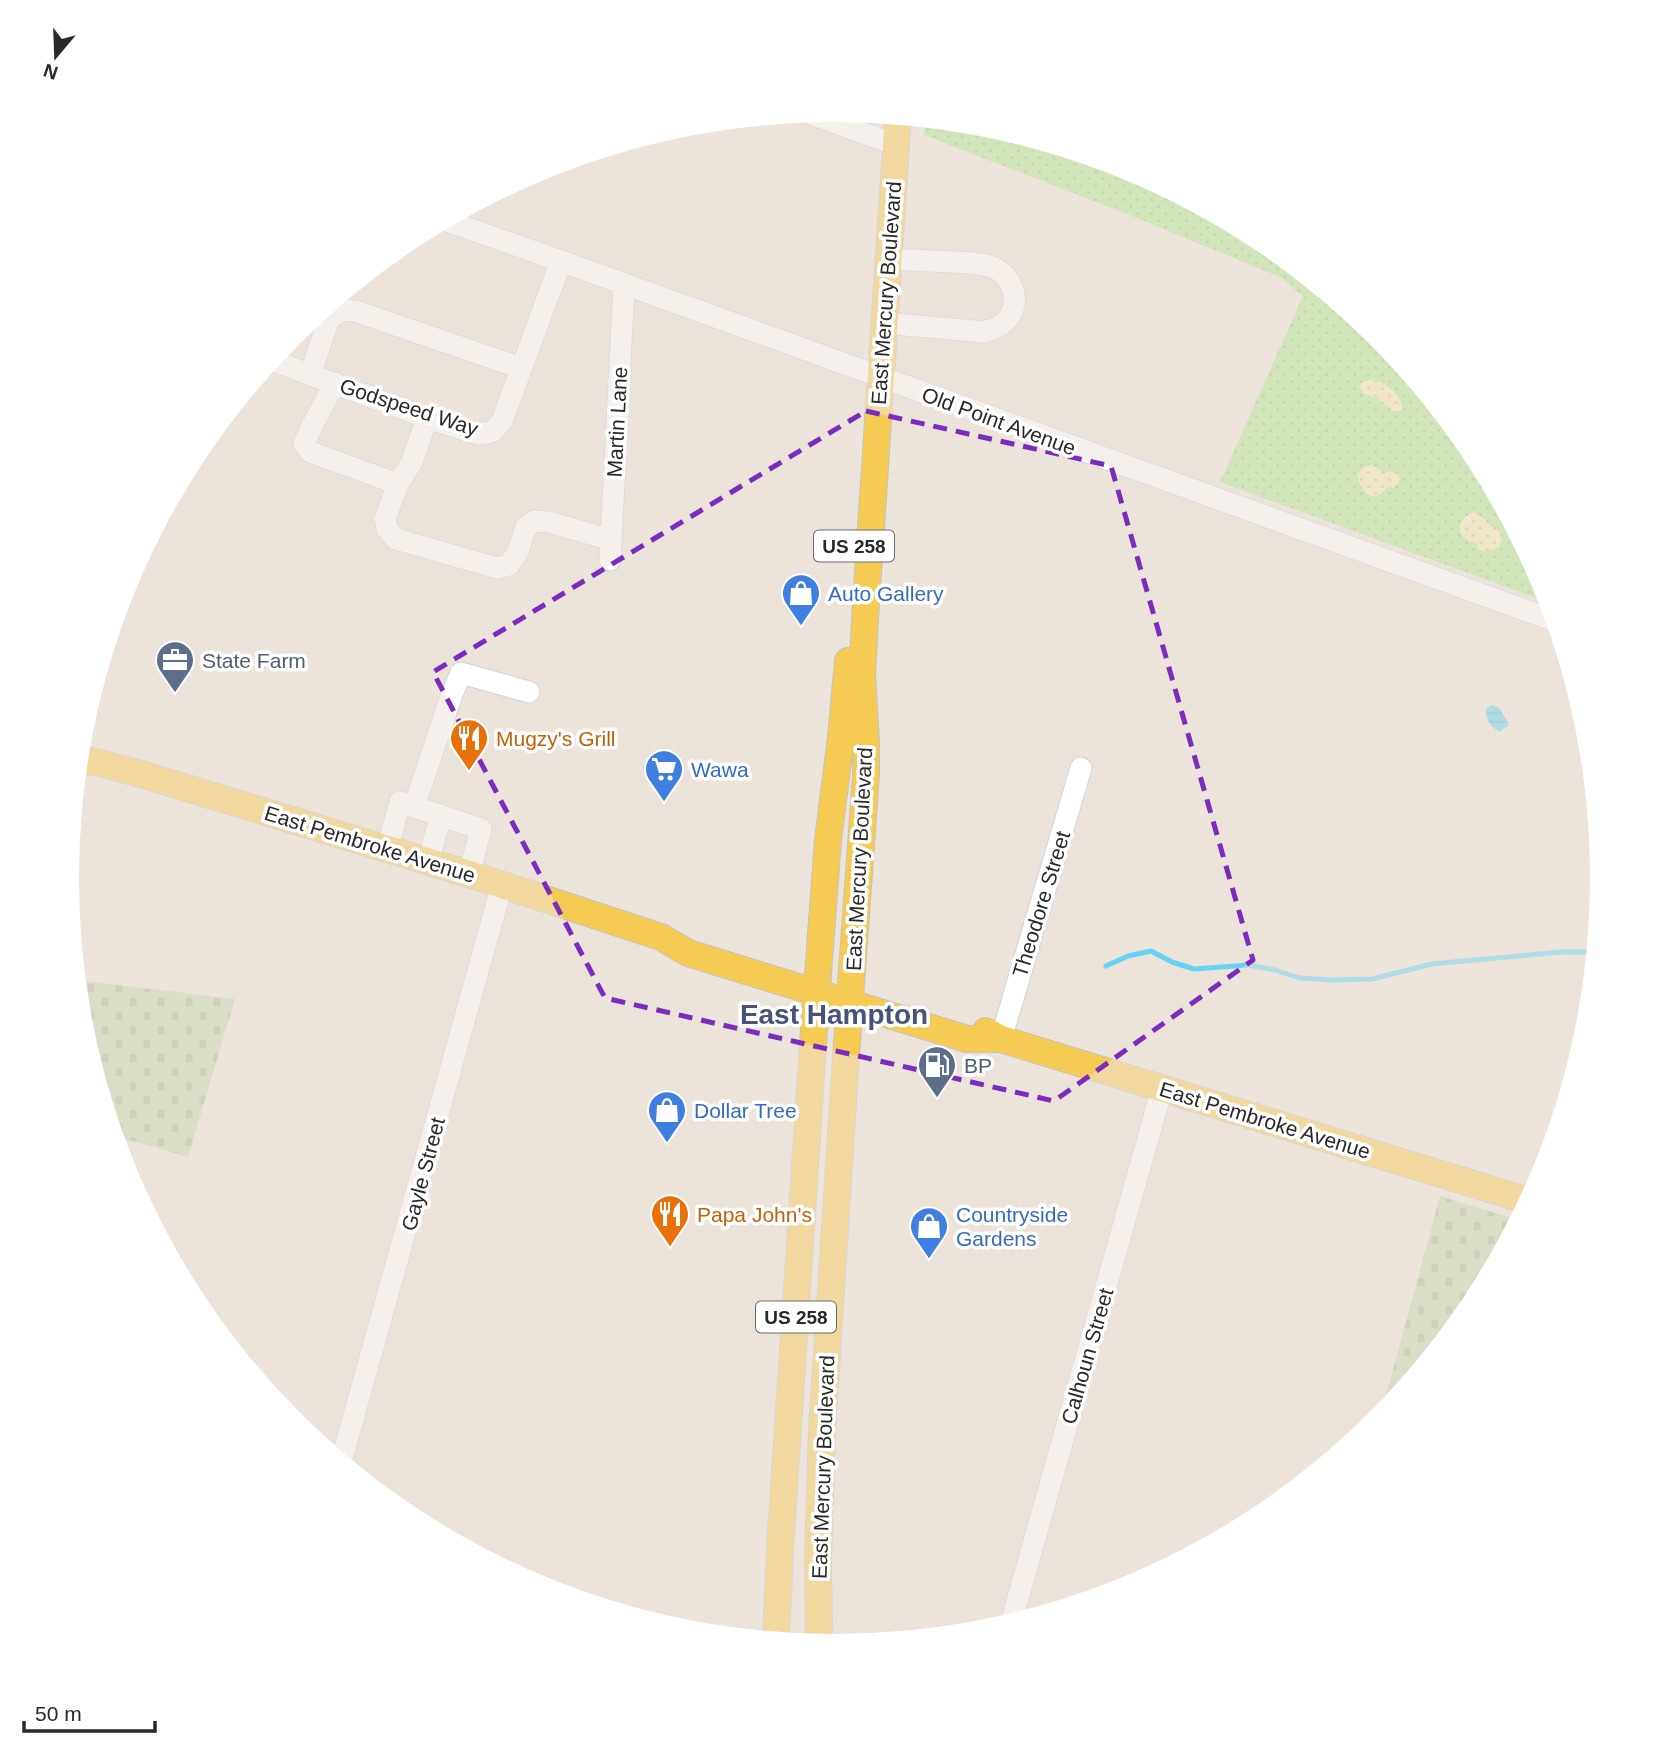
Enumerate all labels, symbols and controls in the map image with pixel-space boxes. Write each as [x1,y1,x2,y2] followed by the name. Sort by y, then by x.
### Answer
[21,21,91,91] north arrow
[41,59,61,84] text: N
[867,180,905,406] street label: East Mercury Boulevard
[603,366,631,478] street label: Martin Lane
[337,374,481,440] street label: Godspeed Way
[919,383,1079,459] street label: Old Point Avenue
[814,530,894,562] road number: US 258
[780,572,822,627] shop icon: Auto Gallery
[828,582,944,605] place label: Auto Gallery
[154,639,196,694] office icon: State Farm
[202,649,306,672] place label: State Farm
[448,717,490,772] restaurant icon: Mugzy's Grill
[496,727,616,750] place label: Mugzy's Grill
[842,747,876,971] street label: East Mercury Boulevard
[643,748,685,803] supermarket icon: Wawa
[691,758,749,781] place label: Wawa
[262,801,478,887] street label: East Pembroke Avenue
[1008,828,1074,980] street label: Theodore Street
[740,999,928,1030] district label: East Hampton
[916,1044,958,1099] fuel station icon: BP
[964,1054,992,1077] place label: BP
[1157,1077,1373,1163] street label: East Pembroke Avenue
[646,1089,688,1144] shop icon: Dollar Tree
[694,1099,797,1122] place label: Dollar Tree
[397,1114,449,1233] street label: Gayle Street
[649,1193,691,1248] restaurant icon: Papa John's
[697,1203,812,1226] place label: Papa John's
[956,1203,1068,1250] place label: Countryside Gardens
[908,1205,950,1260] shop icon: Countryside Gardens
[1057,1285,1117,1427] street label: Calhoun Street
[756,1302,836,1332] road number: US 258
[808,1355,838,1579] street label: East Mercury Boulevard
[24,1690,156,1734] scale bar
[35,1702,82,1725] text: 50 m

